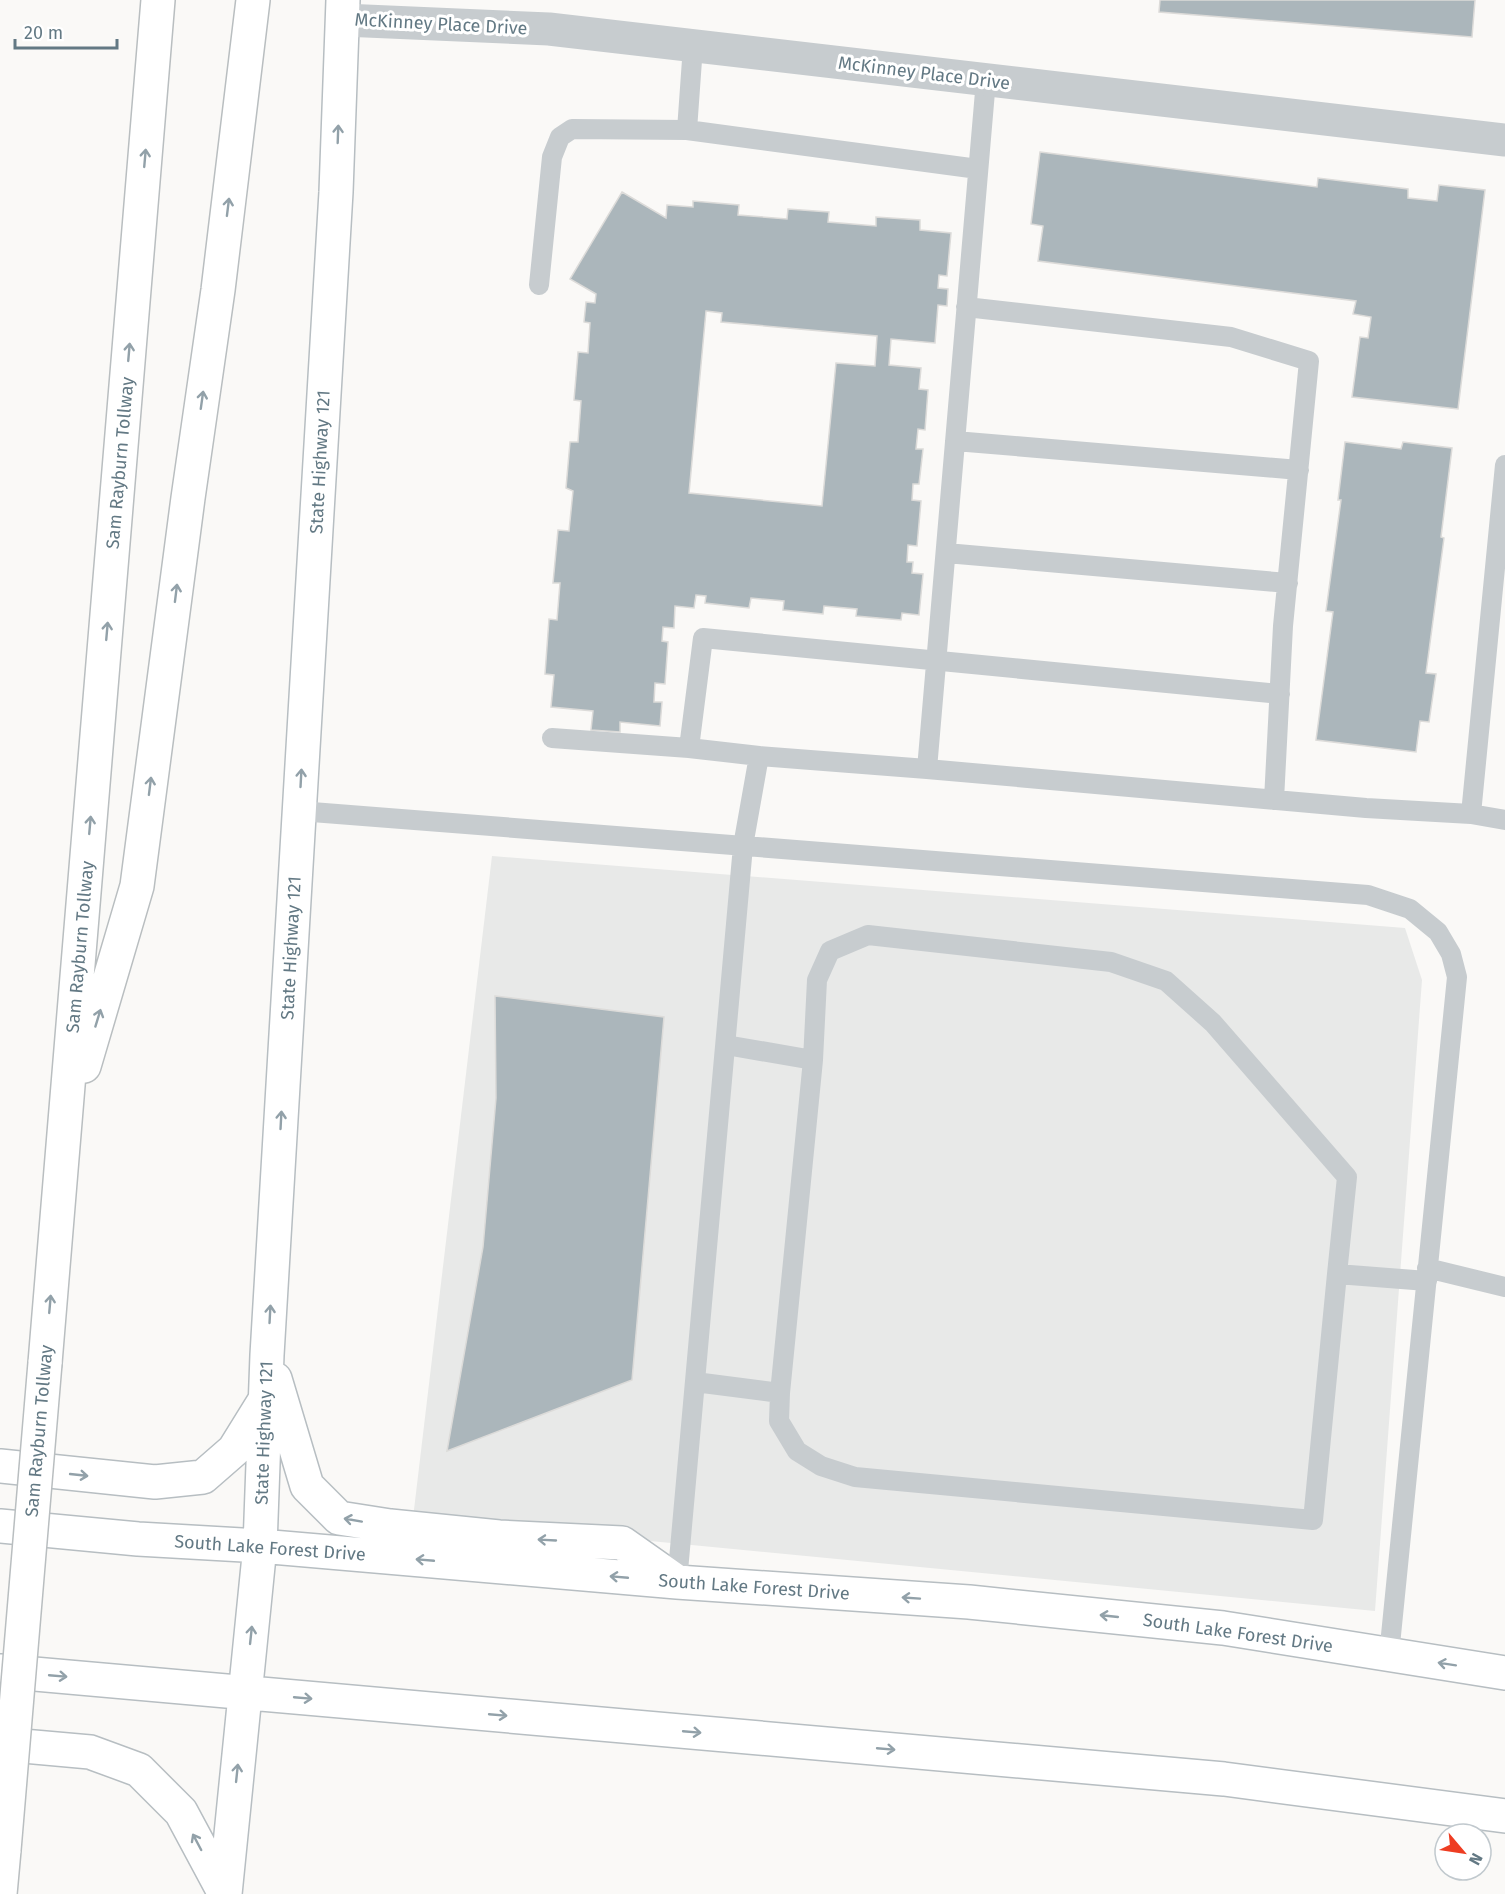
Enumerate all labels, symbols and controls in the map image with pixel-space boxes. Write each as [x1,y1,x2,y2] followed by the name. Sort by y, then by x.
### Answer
[354,8,528,40] street label: McKinney Place Drive
[15,12,117,50] scale bar
[24,22,63,44] text: 20 m
[837,52,1011,94] street label: McKinney Place Drive
[332,124,343,144] one-way arrow
[140,149,151,169] one-way arrow
[223,197,234,217] one-way arrow
[124,343,135,363] one-way arrow
[102,376,138,550] street label: Sam Rayburn Tollway
[197,390,208,410] one-way arrow
[305,390,335,534] street label: State Highway 121
[170,584,181,603] one-way arrow
[102,621,113,641] one-way arrow
[296,769,307,789] one-way arrow
[145,777,156,797] one-way arrow
[85,815,96,835] one-way arrow
[62,860,98,1034] street label: Sam Rayburn Tollway
[276,876,306,1020] street label: State Highway 121
[93,1009,104,1028] one-way arrow
[276,1110,287,1130] one-way arrow
[45,1295,56,1315] one-way arrow
[264,1305,275,1325] one-way arrow
[21,1344,57,1518] street label: Sam Rayburn Tollway
[250,1361,278,1505] street label: State Highway 121
[69,1469,89,1480] one-way arrow
[344,1514,363,1525] one-way arrow
[174,1530,366,1566] street label: South Lake Forest Drive
[537,1534,557,1545] one-way arrow
[415,1554,435,1565] one-way arrow
[658,1569,850,1605] street label: South Lake Forest Drive
[610,1571,630,1582] one-way arrow
[901,1592,921,1603] one-way arrow
[1142,1609,1334,1657] street label: South Lake Forest Drive
[1099,1610,1119,1621] one-way arrow
[246,1625,257,1645] one-way arrow
[1438,1658,1458,1669] one-way arrow
[48,1671,68,1682] one-way arrow
[293,1693,313,1704] one-way arrow
[487,1710,507,1721] one-way arrow
[681,1727,701,1738] one-way arrow
[876,1744,895,1755] one-way arrow
[232,1764,243,1783] one-way arrow
[1433,1822,1493,1882] north arrow
[191,1834,202,1852] one-way arrow
[1465,1850,1487,1868] text: N

